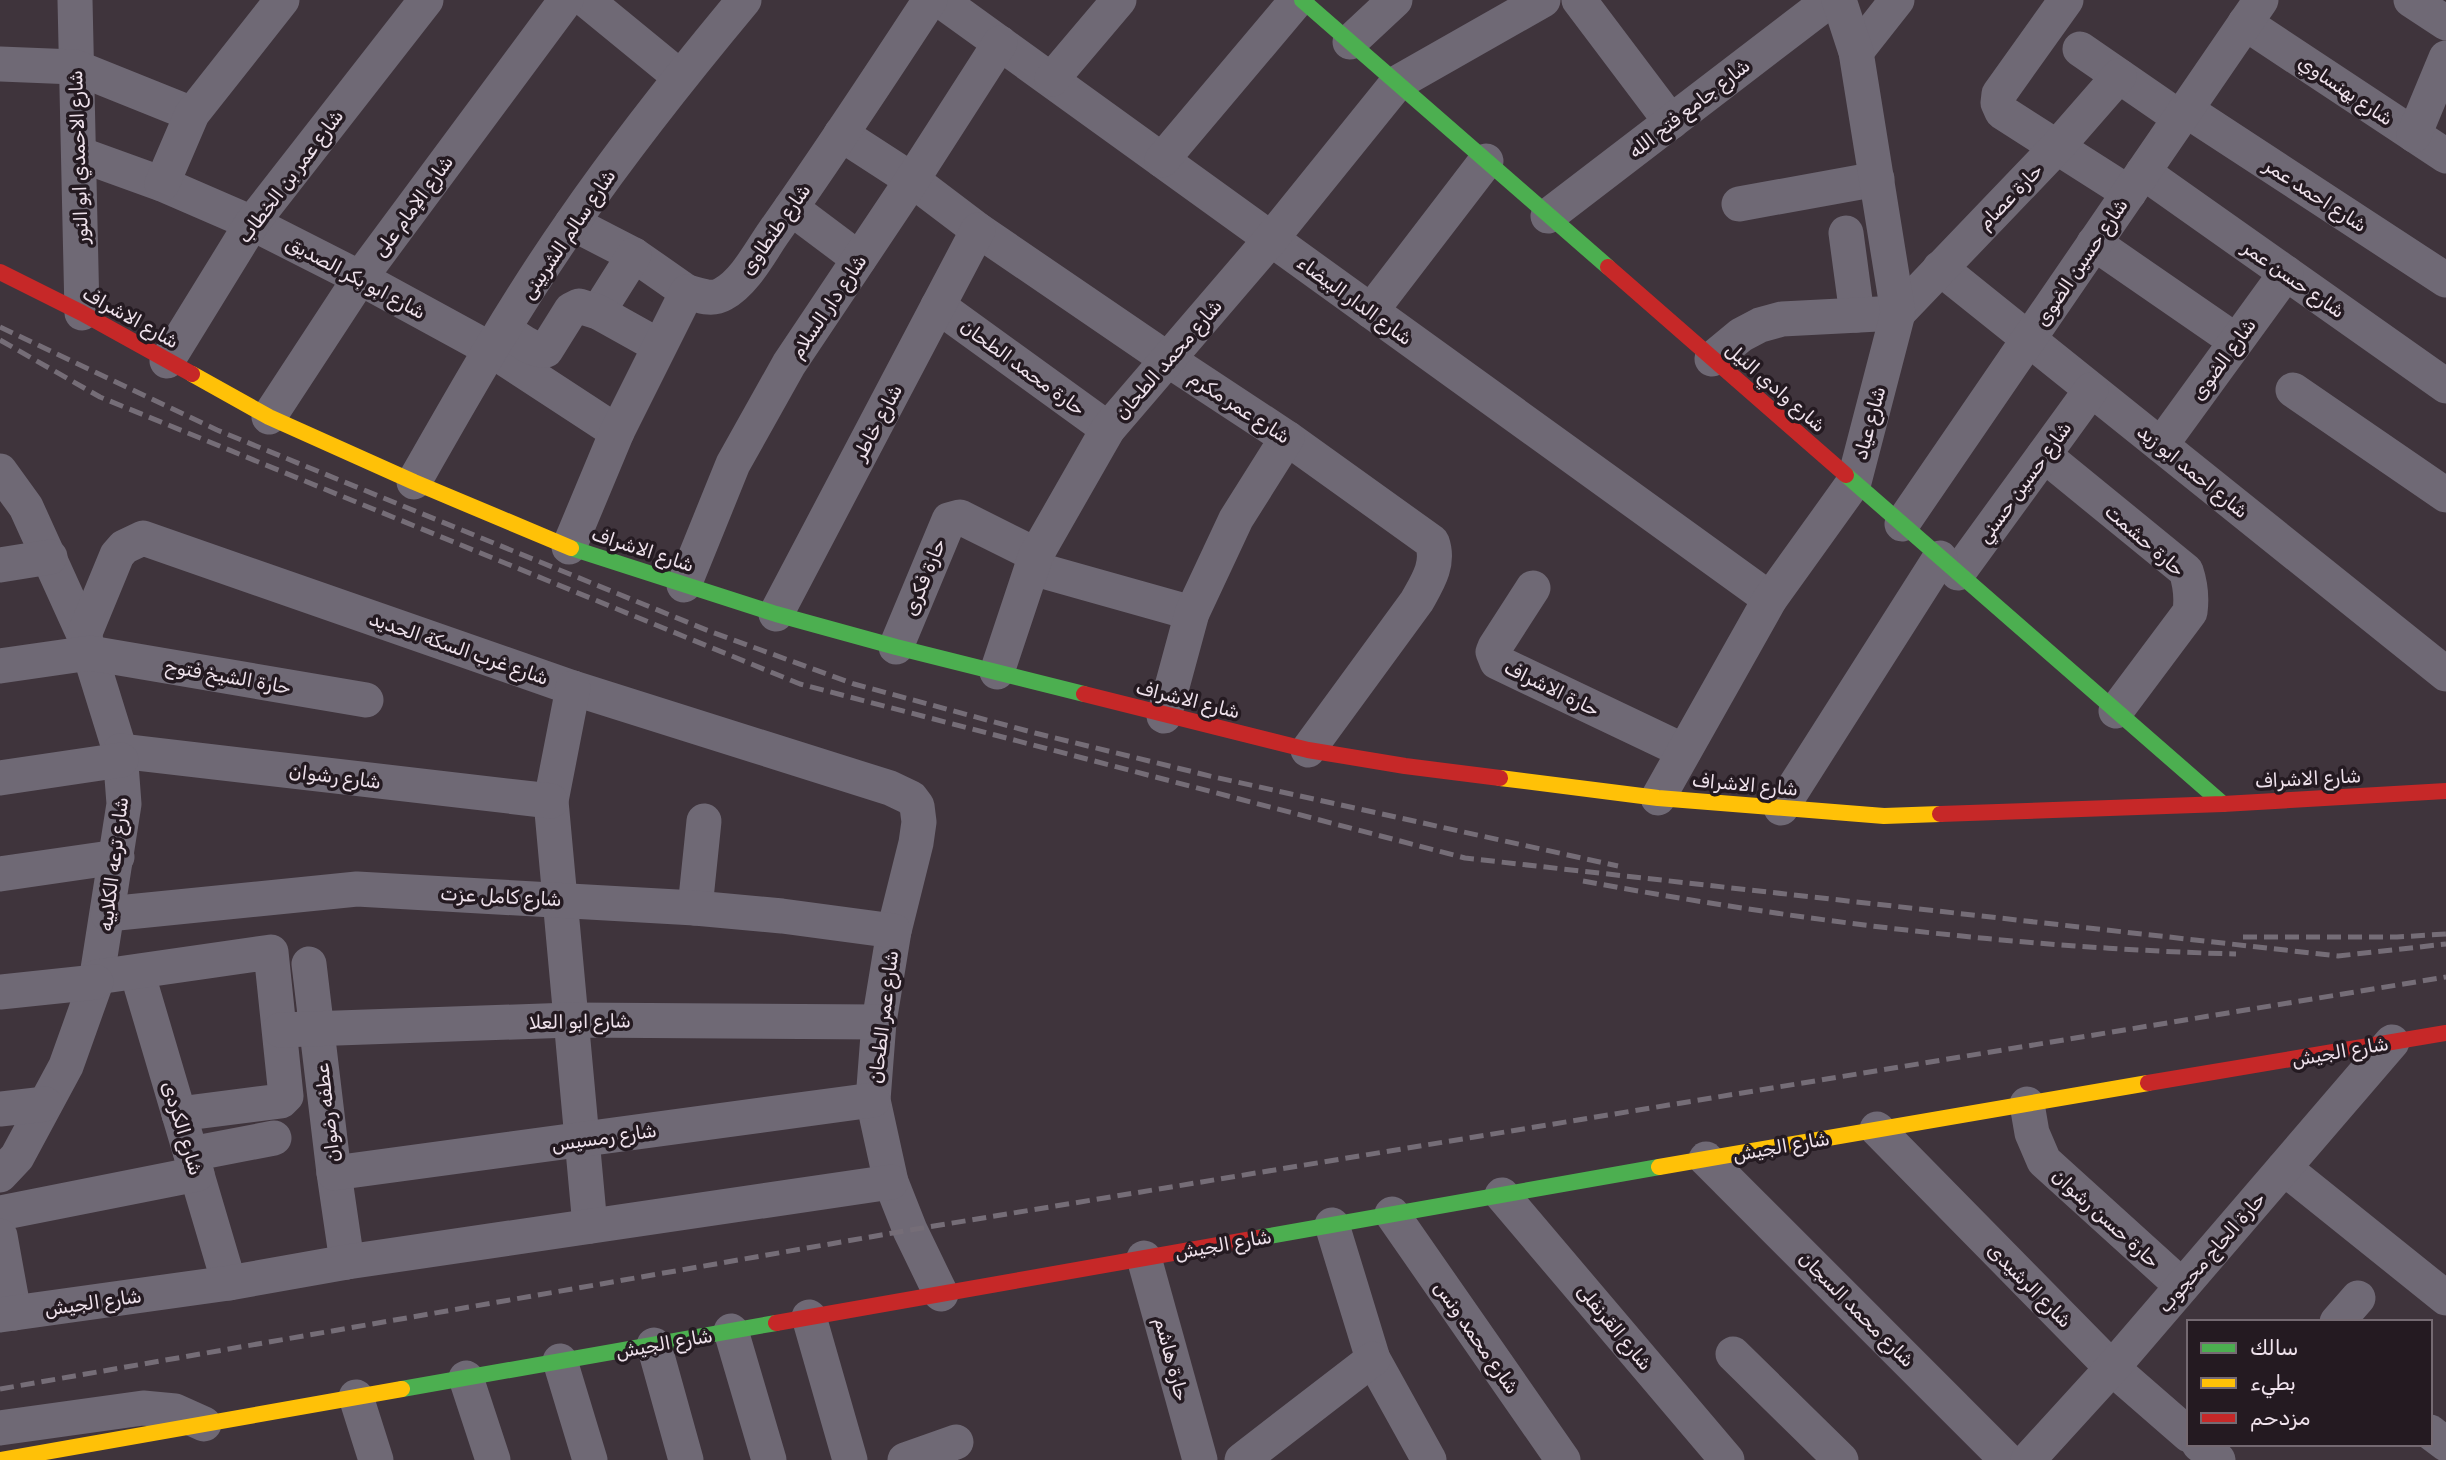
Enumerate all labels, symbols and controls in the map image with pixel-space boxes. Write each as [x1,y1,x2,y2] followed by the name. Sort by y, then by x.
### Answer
[2293,50,2398,132] street label: شارع بهنساوي
[1624,54,1756,165] street label: شارع جامع فتح الله
[64,70,95,245] street label: شارع الاحمدي ابو النور
[233,105,350,249] street label: شارع عمر بن الخطاب
[369,151,460,263] street label: شارع الإمام على
[2258,153,2371,239] street label: شارع احمد عمر
[1973,159,2048,235] street label: حارة عصام
[516,165,622,305] street label: شارع سالم الشربينى
[736,179,817,281] street label: شارع طنطاوى
[2030,194,2134,332] street label: شارع حسين الضوى
[281,231,430,326] street label: شارع ابو بكر الصديق
[2236,235,2349,325] street label: شارع حسن عمر
[785,250,873,364] street label: شارع دار السلام
[1291,251,1417,352] street label: شارع الدار البيضاء
[78,282,183,355] street label: شارع الاشراف
[1110,294,1228,425] street label: شارع محمد الطحان
[2186,314,2262,406] street label: شارع الضوى
[956,315,1089,420] street label: حارة محمد الطحان
[1720,338,1830,439] street label: شارع وادي النيل
[1184,366,1295,450] street label: شارع عمر مكرم
[847,380,909,466] street label: شارع خاطر
[1849,384,1892,463] street label: شارع عياد
[1973,417,2079,549] street label: شارع حسين حسني
[2131,420,2253,525] street label: شارع احمد ابو زيد
[2100,500,2189,581] street label: حارة حشمت
[588,522,697,579] street label: شارع الاشراف
[899,535,950,619] street label: حارة فكرى
[366,607,551,692] street label: شارع غرب السكة الحديد
[163,654,293,701] street label: حارة الشيخ فتوح
[1501,656,1603,721] street label: حارة الاشراف
[1133,675,1242,725] street label: شارع الاشراف
[287,759,382,796] street label: شارع رشوان
[2254,764,2362,795] street label: شارع الاشراف
[1691,768,1799,803] street label: شارع الاشراف
[94,796,135,933] street label: شارع ترعه الكلابيه
[440,882,562,913] street label: شارع كامل عزت
[864,949,905,1085] street label: شارع عمر الطحان
[529,1009,631,1036] street label: شارع ابو العلا
[2290,1032,2391,1073] street label: شارع الجيش
[310,1062,345,1164] street label: عطفه رضوان
[155,1078,208,1179] street label: شارع الكردى
[550,1119,658,1158] street label: شارع رمسيس
[1731,1127,1832,1168] street label: شارع الجيش
[2047,1164,2164,1273] street label: حارة حسن رشوان
[2153,1187,2271,1319] street label: حارة الحاج محجوب
[1173,1225,1274,1266] street label: شارع الجيش
[1981,1238,2077,1334] street label: شارع الرشيدى
[1793,1247,1919,1373] street label: شارع محمد السجان
[1427,1276,1524,1399] street label: شارع محمد ونس
[1570,1280,1657,1376] street label: شارع القرنفلى
[43,1284,143,1323] street label: شارع الجيش
[1148,1315,1194,1404] street label: حارة هاشم
[2187,1320,2432,1446] legend
[614,1324,715,1365] street label: شارع الجيش
[2250,1335,2298,1360] text: سالك
[2250,1370,2296,1399] text: بطيء
[2250,1405,2310,1432] text: مزدحم

